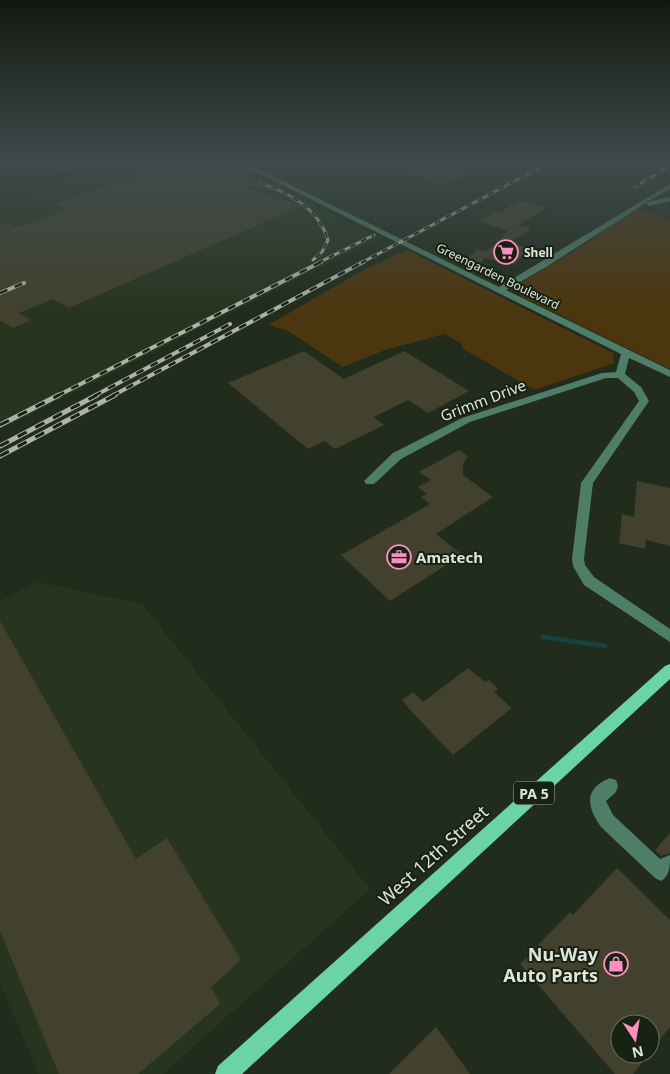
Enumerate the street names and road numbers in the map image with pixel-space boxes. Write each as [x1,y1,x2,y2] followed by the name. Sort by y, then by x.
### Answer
[434,239,562,313] street label: Greengarden Boulevard
[437,375,529,425] street label: Grimm Drive
[514,781,554,804] road number: PA 5
[373,799,493,911] street label: West 12th Street

